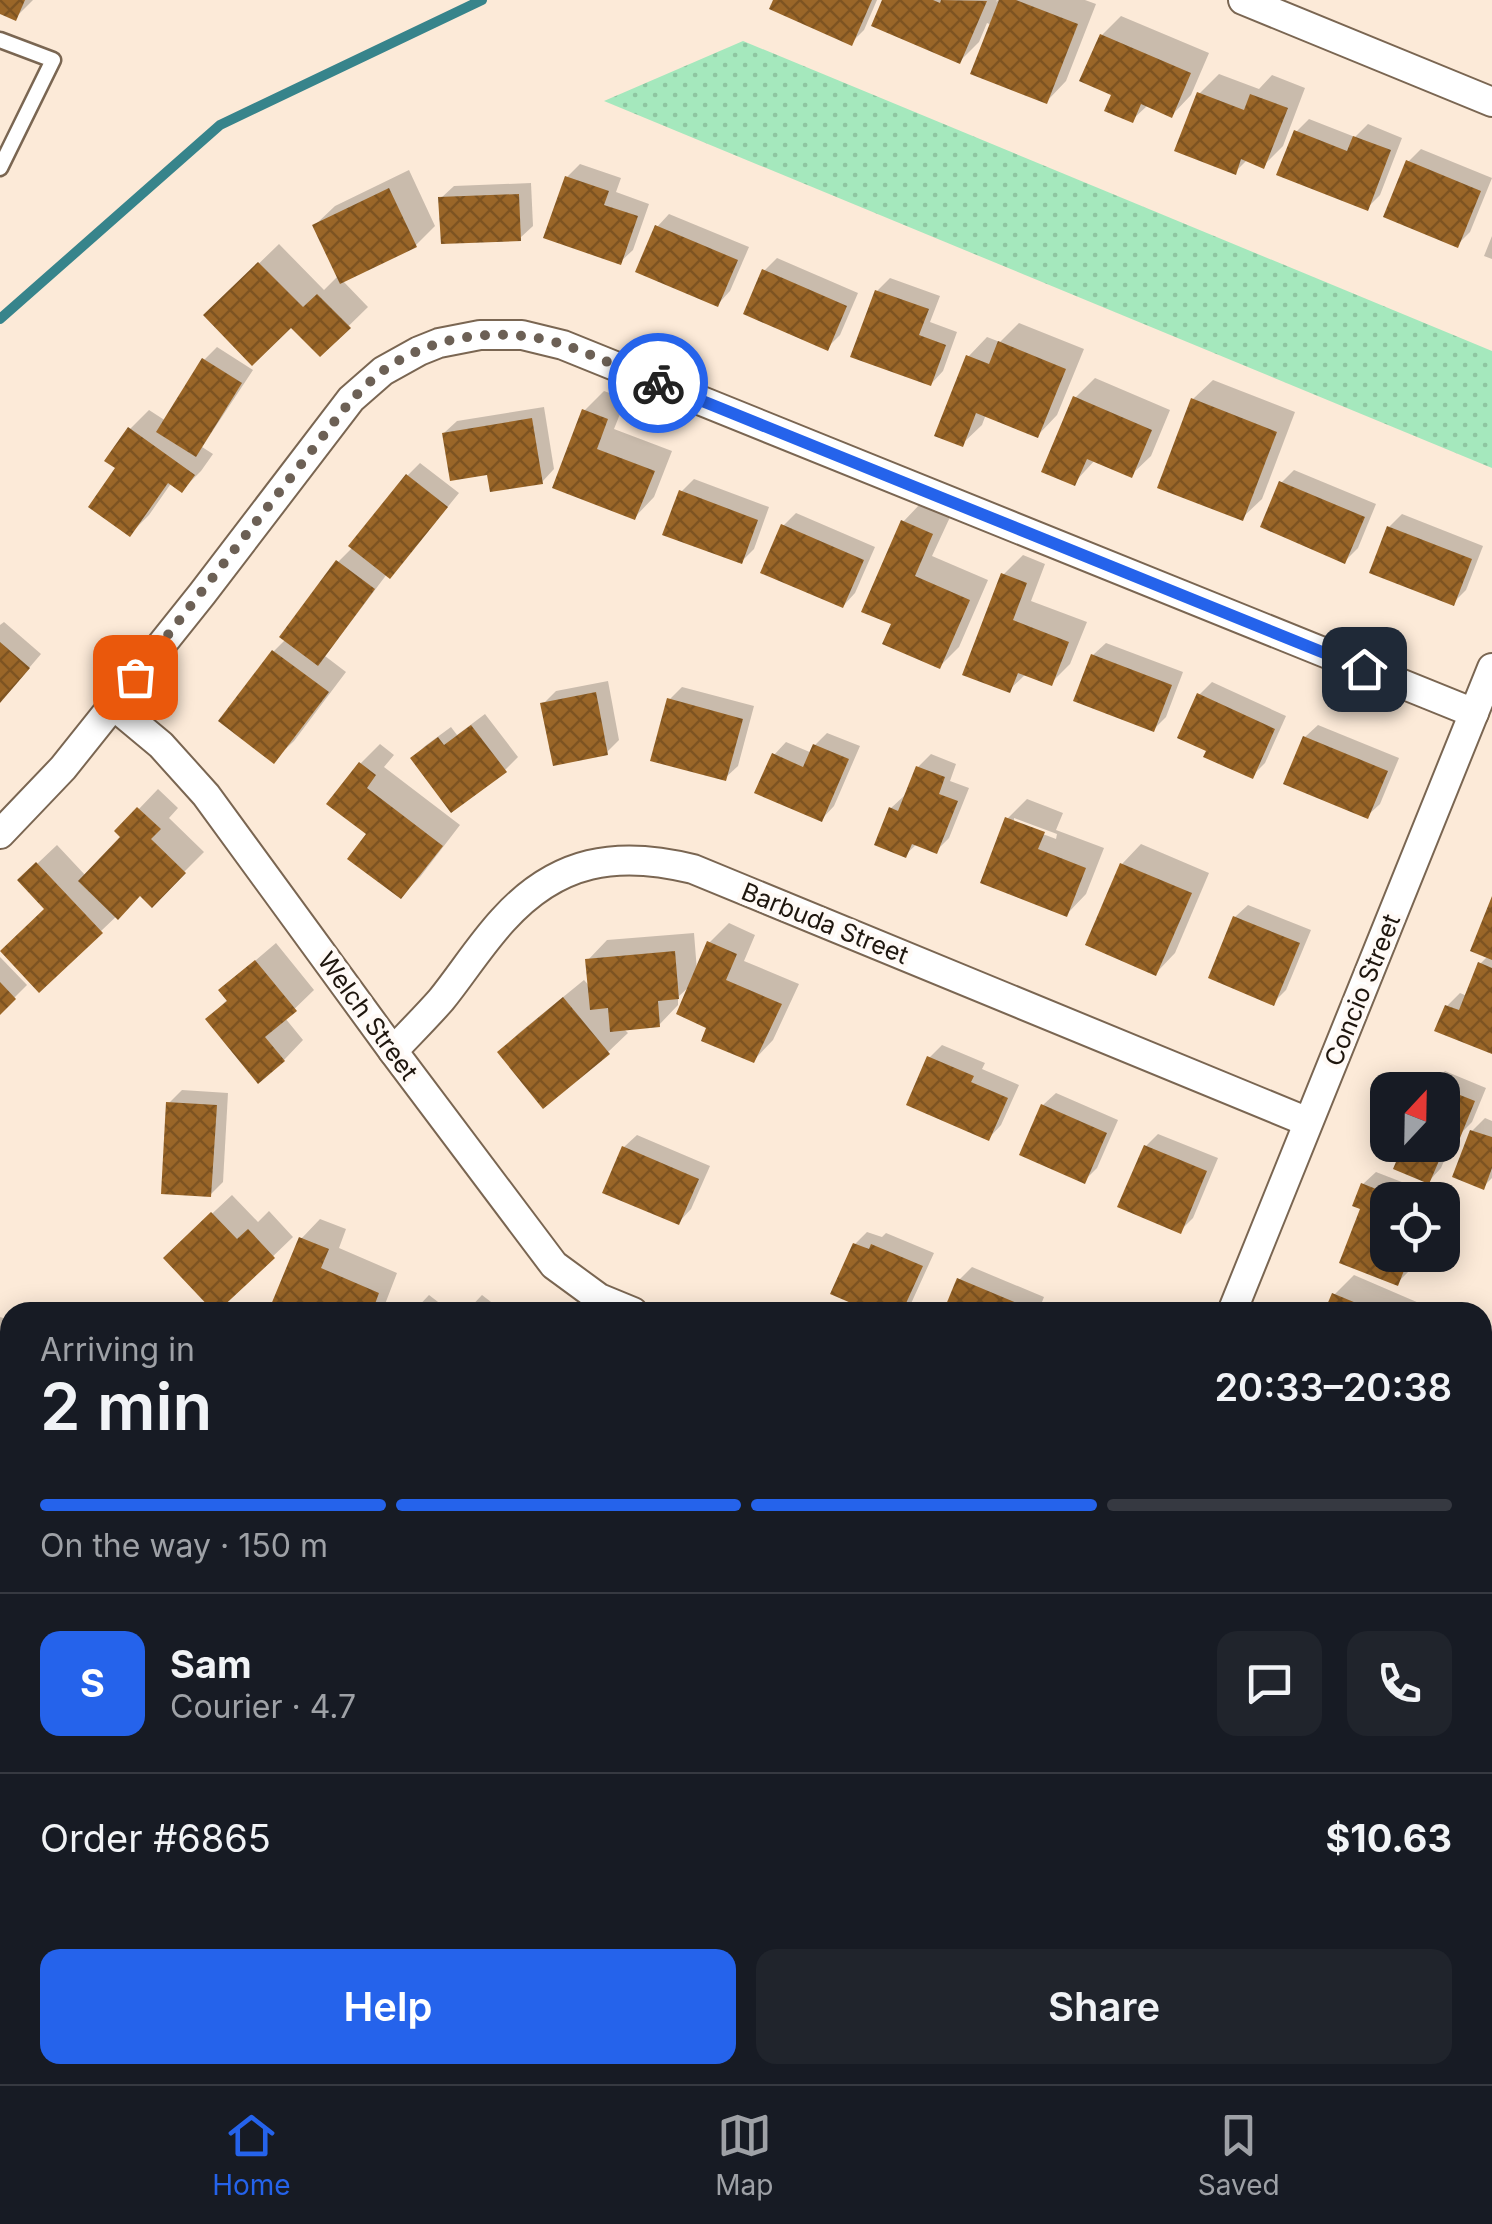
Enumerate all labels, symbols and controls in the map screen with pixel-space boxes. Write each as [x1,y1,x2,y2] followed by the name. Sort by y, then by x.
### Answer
[608,333,708,433] courier
[631,356,686,411] icon: bike
[1322,627,1407,712] pin
[93,635,178,720] pin
[1337,642,1392,697] icon: home
[108,650,163,705] icon: bag
[737,876,913,970] street label: Barbuda Street
[1318,910,1406,1070] street label: Concio Street
[312,946,424,1086] street label: Welch Street
[1370,1072,1460,1162] north arrow
[1370,1072,1460,1272] map controls
[1370,1182,1460,1272] button: locate
[40,1330,195,1369] text: Arriving in
[1214,1364,1452,1410] text: 20:33–20:38
[40,1367,212,1446] text: 2 min
[40,1526,328,1565] text: On the way · 150 m
[1217,1631,1322,1736] button: chat
[1347,1631,1452,1736] button: phone
[170,1641,252,1687] text: Sam
[80,1660,105,1706] text: S
[170,1687,356,1726] text: Courier · 4.7
[40,1815,271,1861] text: Order #6865
[1325,1815,1452,1861] text: $10.63
[40,1949,736,2064] button: Help
[756,1949,1452,2064] button: Share
[212,2108,291,2202] tab: Home
[715,2108,773,2202] tab: Map
[1198,2108,1280,2202] tab: Saved

